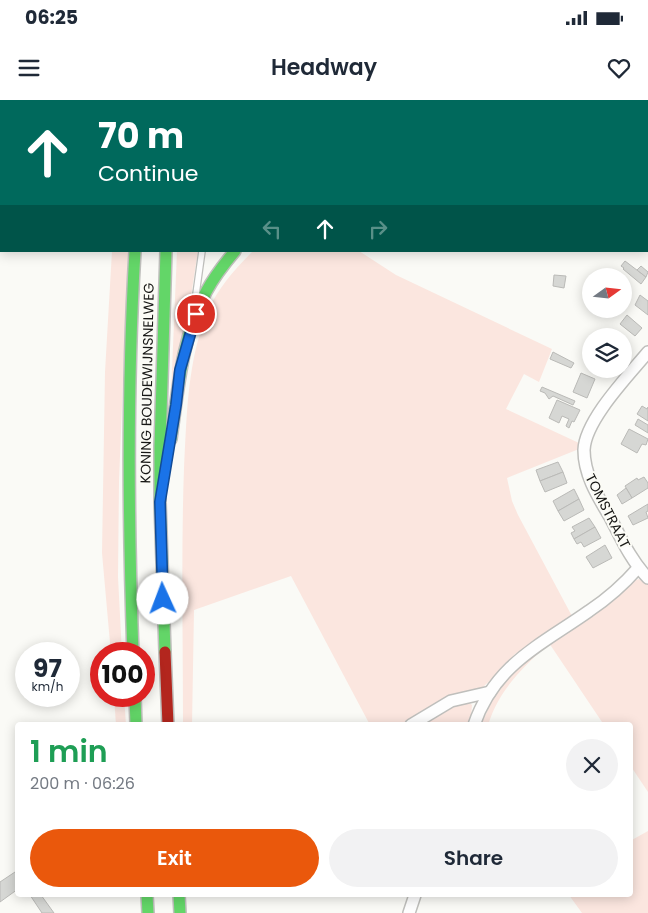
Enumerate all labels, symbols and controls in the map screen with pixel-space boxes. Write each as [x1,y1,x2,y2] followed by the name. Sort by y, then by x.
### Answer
[25,4,78,31] text: 06:25
[271,52,377,83] text: Headway
[15,54,43,82] icon: menu
[605,54,633,82] icon: heart
[98,111,184,160] text: 70 m
[15,120,80,185] icon: ahead
[98,158,198,189] text: Continue
[258,215,286,243] icon: left
[311,215,339,243] icon: ahead
[364,215,392,243] icon: right
[582,268,632,318] north arrow
[582,268,632,378] map controls
[135,282,159,483] street label: KONING BOUDEWIJNSNELWEG
[175,293,217,335] pin
[182,300,210,328] icon: arrive
[582,328,632,378] button: layers
[581,470,636,552] street label: TOMSTRAAT
[136,572,188,624] position arrow
[90,642,155,707] speed limit sign: 100
[33,651,62,686] text: 97
[32,678,63,695] text: km/h
[30,730,108,773] text: 1 min
[566,739,618,791] button: close
[30,772,135,795] text: 200 m · 06:26
[30,829,319,887] button: Exit
[329,829,618,887] button: Share

